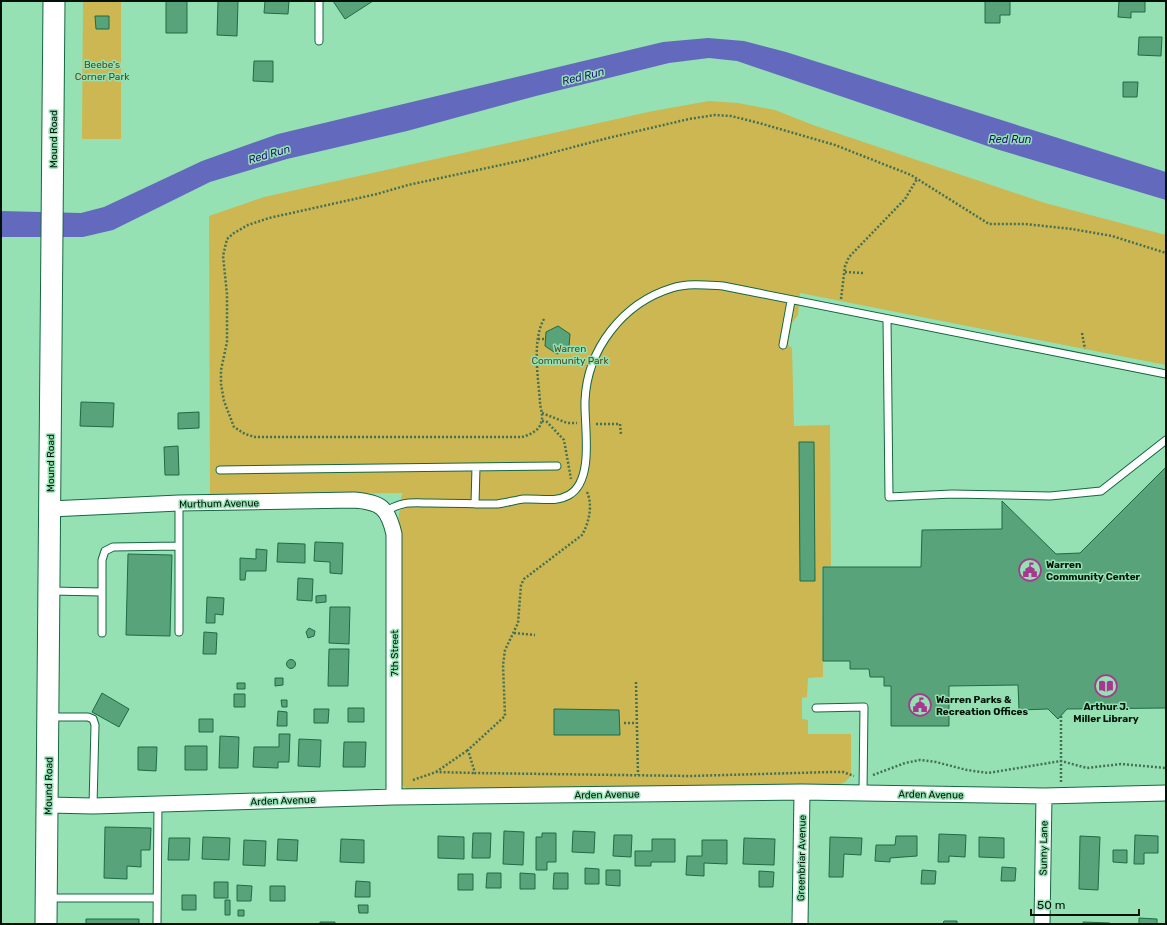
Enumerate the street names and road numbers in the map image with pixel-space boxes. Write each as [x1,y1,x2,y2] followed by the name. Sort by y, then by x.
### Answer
[48,110,60,168] street label: Mound Road
[45,434,57,492] street label: Mound Road
[179,497,259,511] street label: Murthum Avenue
[389,630,401,676] street label: 7th Street
[42,757,56,815] street label: Mound Road
[574,788,640,802] street label: Arden Avenue
[898,788,964,802] street label: Arden Avenue
[250,794,316,808] street label: Arden Avenue
[795,814,809,901] street label: Greenbriar Avenue
[1038,820,1050,875] street label: Sunny Lane

